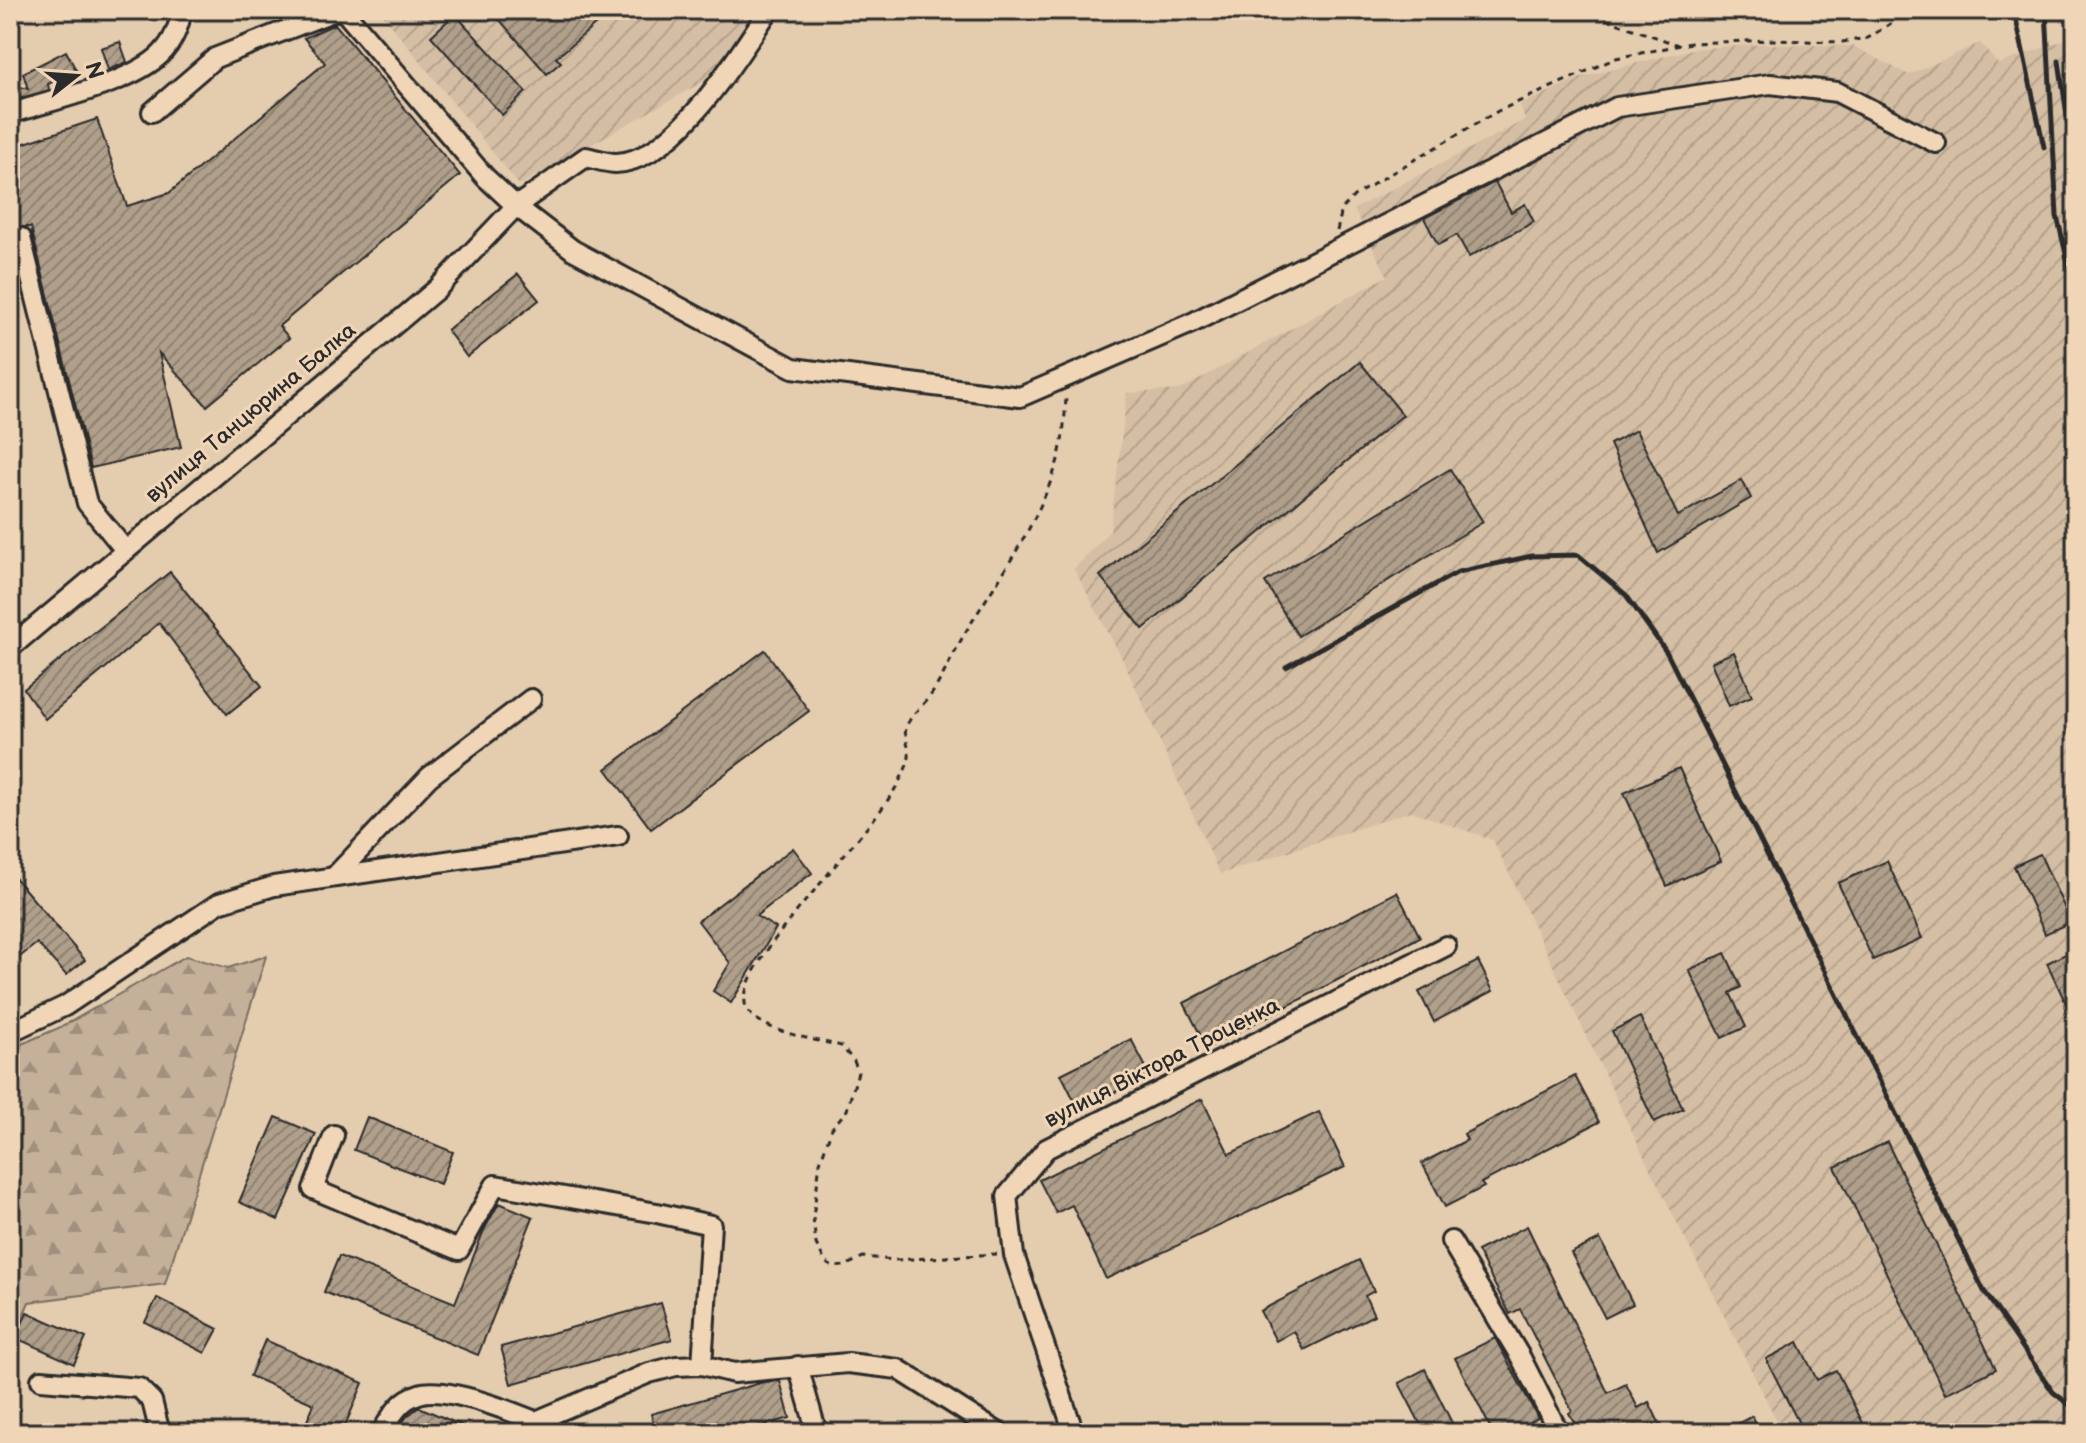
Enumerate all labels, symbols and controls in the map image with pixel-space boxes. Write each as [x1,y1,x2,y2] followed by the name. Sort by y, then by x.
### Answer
[36,36,116,116] north arrow
[78,59,109,82] text: N
[140,317,362,509] street label: вулиця Танцюрина Балка
[1040,992,1284,1134] street label: вулиця Віктора Троценка

